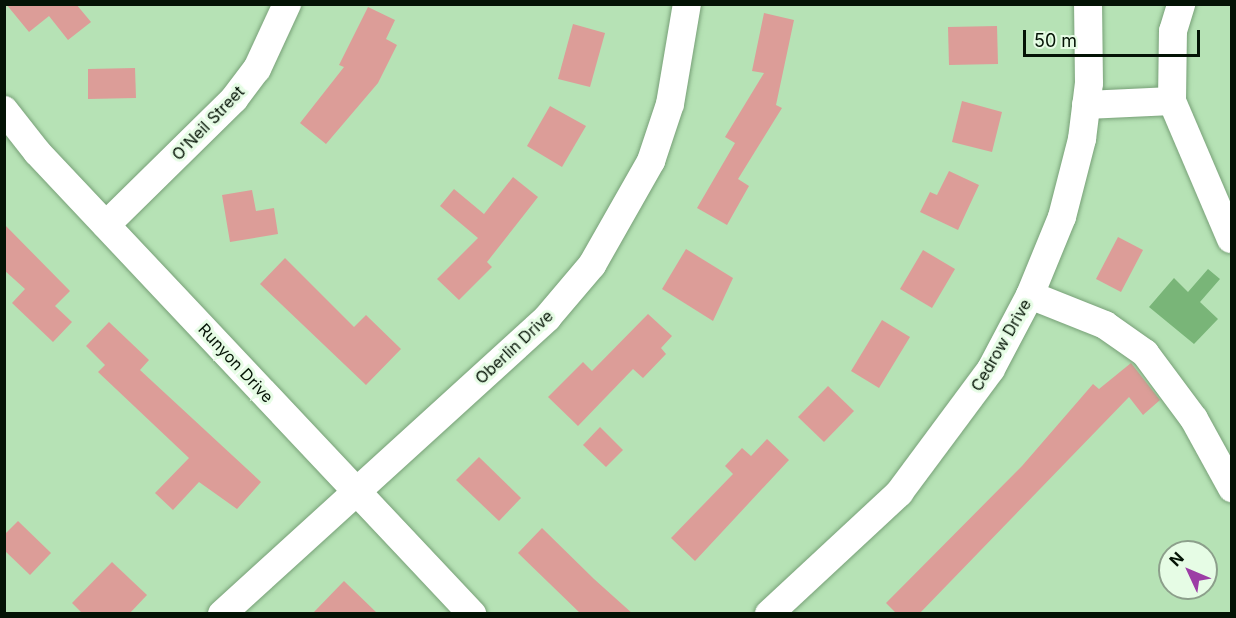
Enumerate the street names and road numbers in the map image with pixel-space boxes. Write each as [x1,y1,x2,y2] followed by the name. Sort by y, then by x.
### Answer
[168,82,248,164] street label: O'Neil Street
[967,296,1035,394] street label: Cedrow Drive
[471,306,557,388] street label: Oberlin Drive
[195,320,277,406] street label: Runyon Drive

